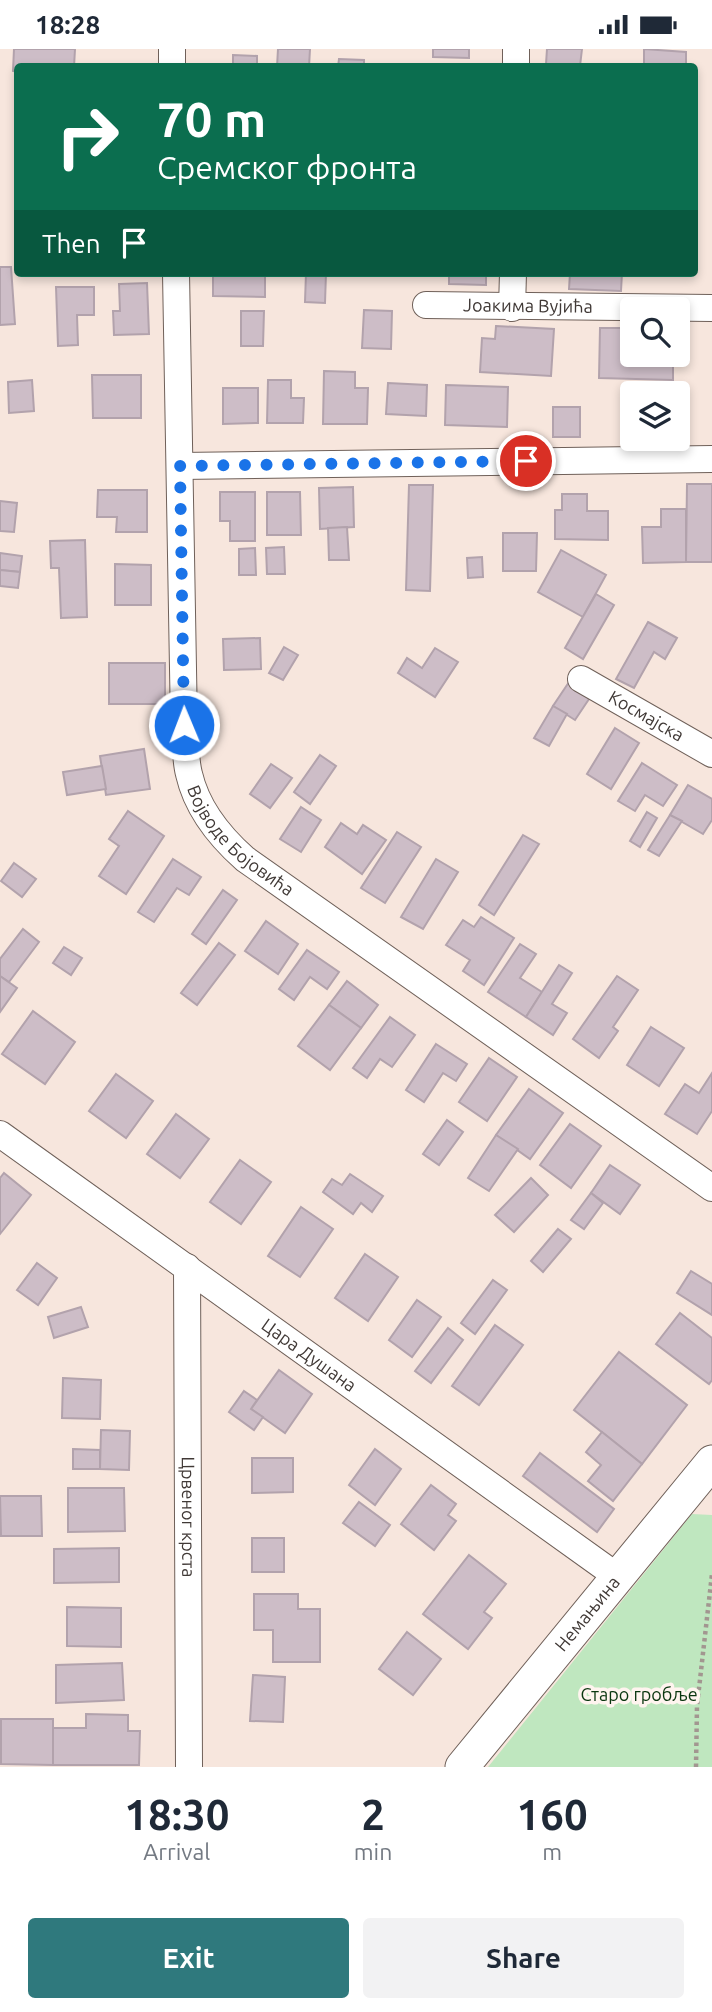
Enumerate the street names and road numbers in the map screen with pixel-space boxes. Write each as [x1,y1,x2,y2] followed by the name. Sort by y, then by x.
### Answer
[463,294,593,316] street label: Јоакима Вујића
[605,686,688,745] street label: Космајска
[184,782,298,899] street label: Војводе Бојовића
[258,1314,360,1395] street label: Цара Душана
[179,1456,199,1578] street label: Црвеног крста
[550,1572,623,1655] street label: Немањина

